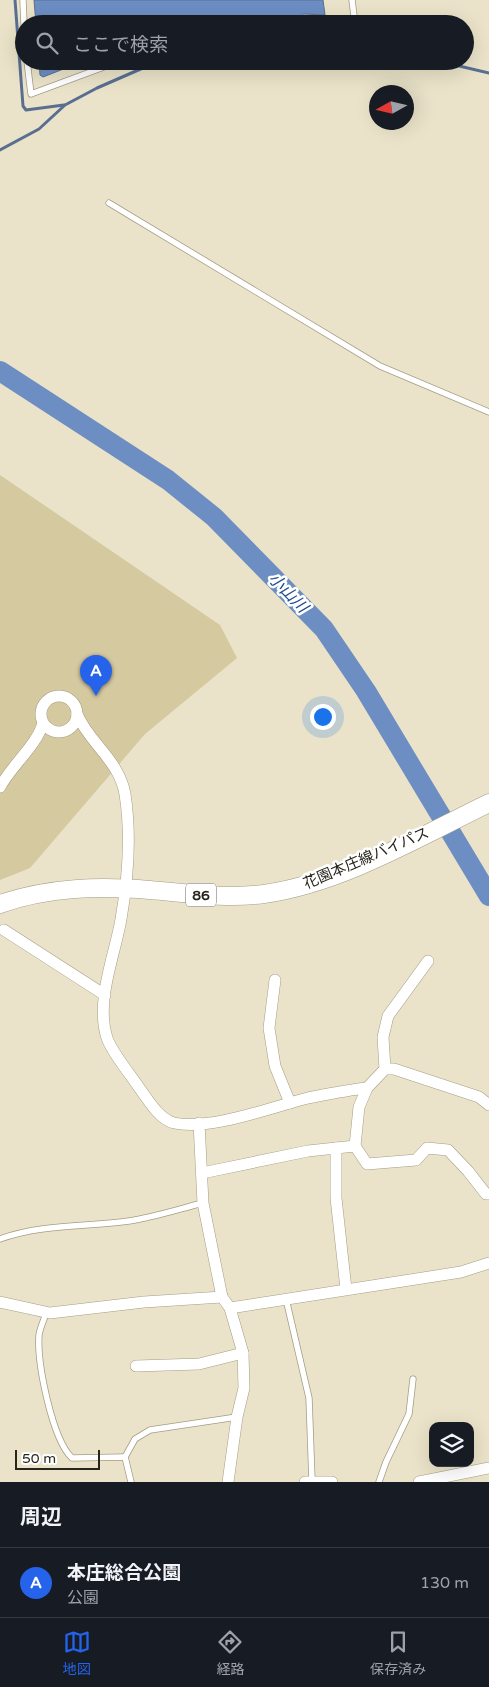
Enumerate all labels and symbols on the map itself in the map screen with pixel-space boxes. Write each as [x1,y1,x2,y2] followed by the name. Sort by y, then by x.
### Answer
[369,85,414,130] north arrow
[264,569,313,618] water label: 小山川
[80,655,112,696] pin: A
[310,704,336,730] your location
[300,823,432,893] street label: 花園本庄線バイパス
[186,884,216,906] road number: 86
[15,1447,100,1470] scale bar

